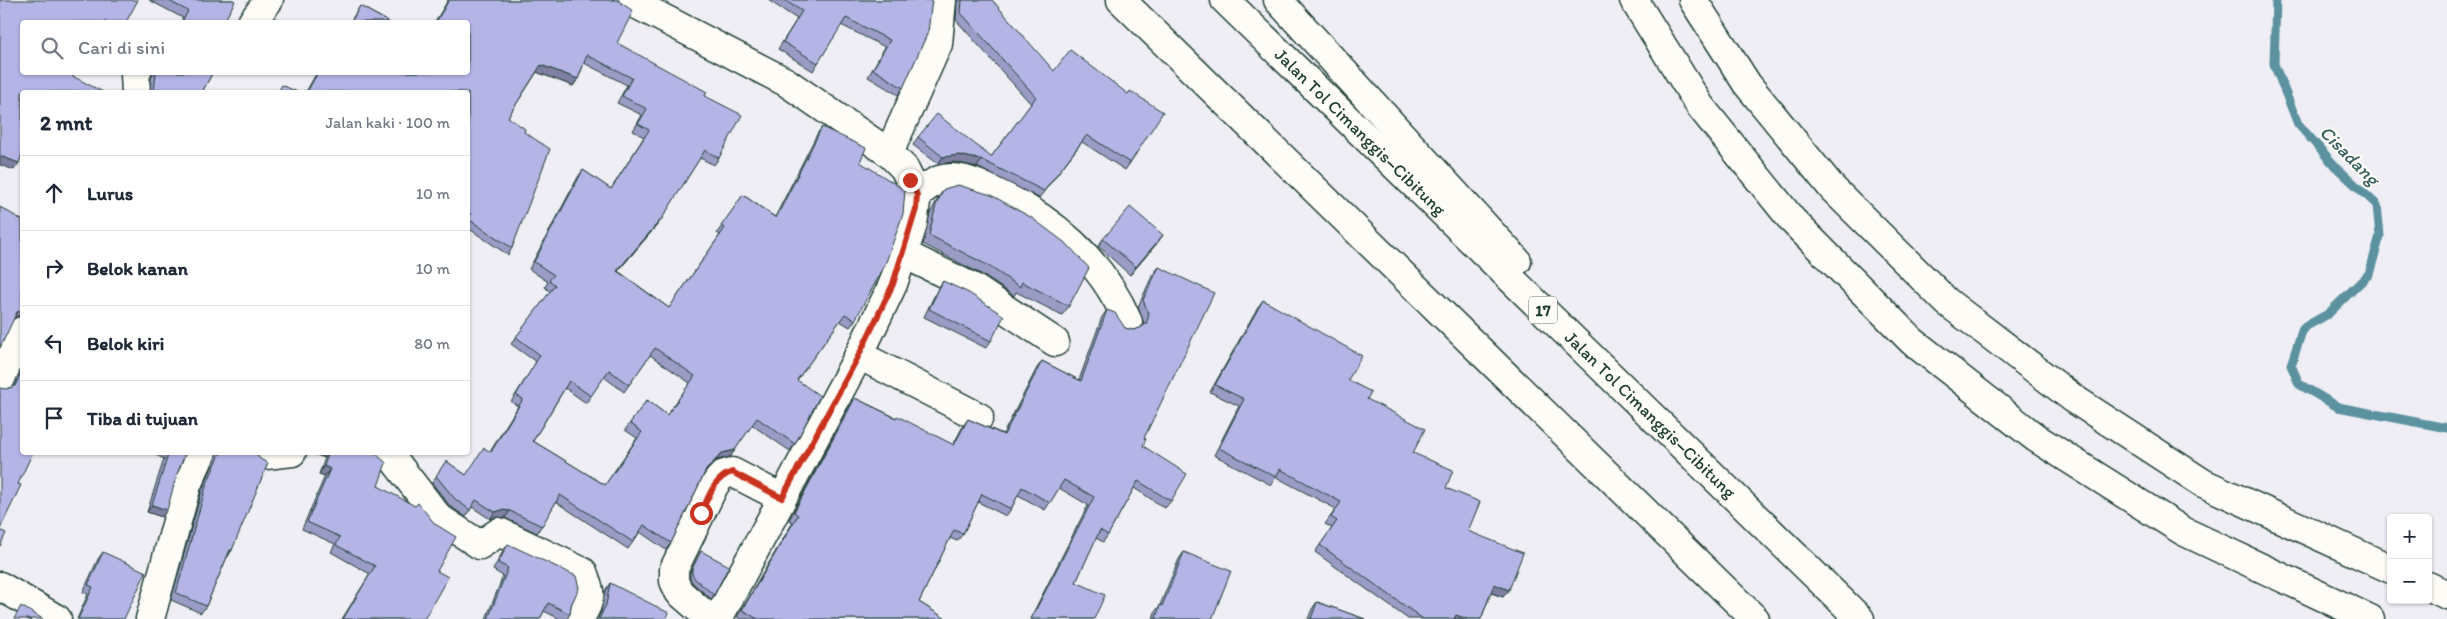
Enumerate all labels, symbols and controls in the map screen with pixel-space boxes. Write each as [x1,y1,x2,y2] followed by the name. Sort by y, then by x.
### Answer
[20,20,470,75] search box
[38,34,66,62] icon: search
[78,36,165,59] text: Cari di sini
[1270,44,1451,221] street label: Jalan Tol Cimanggis–Cibitung
[40,110,93,135] text: 2 mnt
[325,113,450,132] text: Jalan kaki · 100 m
[2315,121,2386,192] water label: Cisadang
[899,169,922,192] route end
[40,179,68,207] icon: ahead
[87,182,133,205] text: Lurus
[416,184,450,203] text: 10 m
[40,254,68,282] icon: right
[87,257,188,280] text: Belok kanan
[416,259,450,278] text: 10 m
[1529,296,1557,324] road number: 17
[1560,326,1741,504] street label: Jalan Tol Cimanggis–Cibitung
[40,329,68,357] icon: left
[87,332,164,355] text: Belok kiri
[414,334,450,353] text: 80 m
[40,404,68,432] icon: arrive
[87,407,198,430] text: Tiba di tujuan
[690,502,713,525] route start
[2387,514,2432,604] map controls
[2387,514,2432,559] button: +
[2387,559,2432,604] button: −

